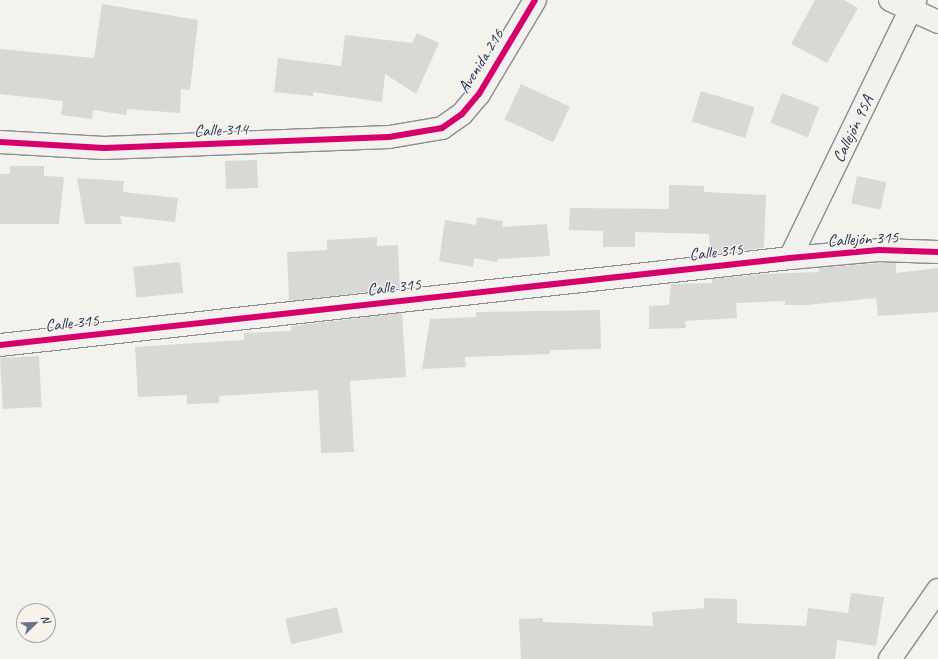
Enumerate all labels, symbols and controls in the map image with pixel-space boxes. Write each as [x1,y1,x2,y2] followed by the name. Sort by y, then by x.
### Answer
[453,25,509,97] street label: Avenida 216
[828,92,878,166] street label: Callejón 95A
[194,119,248,141] street label: Calle 314
[827,227,899,251] street label: Callejón 315
[688,239,744,265] street label: Calle 315
[366,274,422,300] street label: Calle 315
[44,310,100,336] street label: Calle 315
[16,603,56,643] north arrow
[38,613,54,625] text: N

